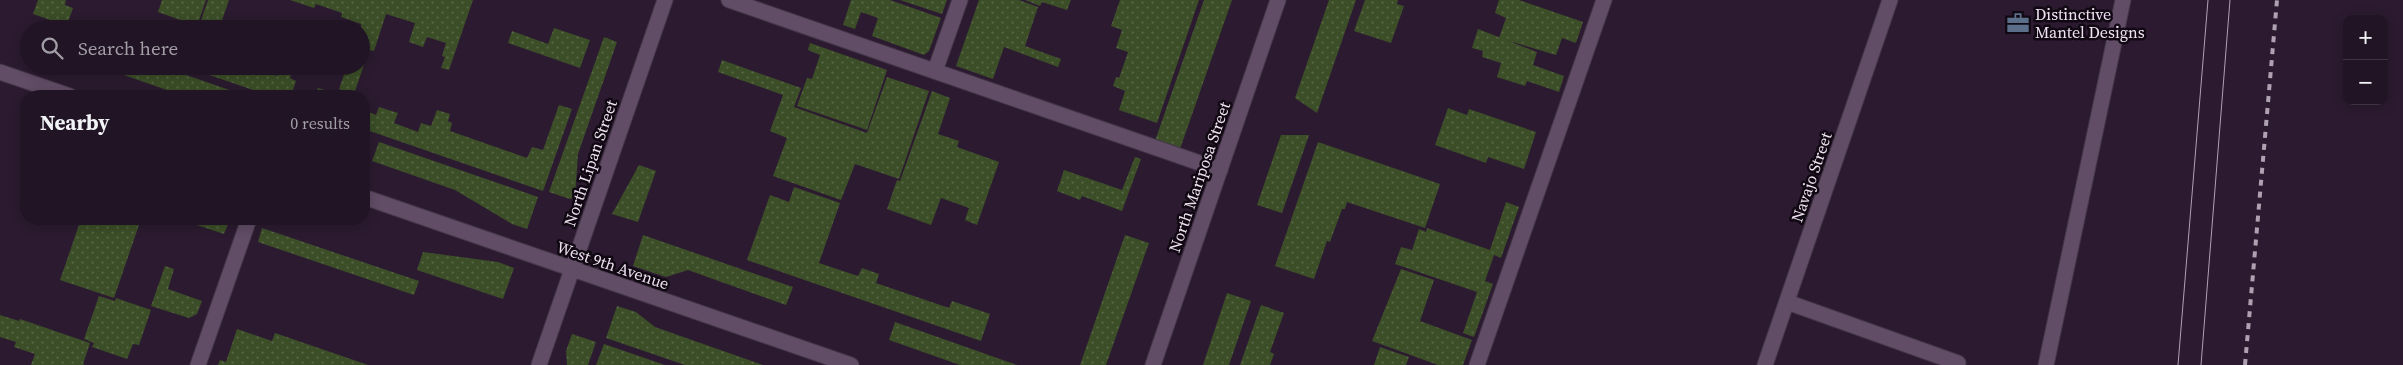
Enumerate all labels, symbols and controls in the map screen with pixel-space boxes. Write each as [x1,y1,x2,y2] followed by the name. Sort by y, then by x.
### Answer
[2035,3,2145,43] place label: Distinctive Mantel Designs
[2005,10,2031,36] office icon: Distinctive Mantel Designs
[2343,15,2388,105] map controls
[2343,15,2388,60] button: +
[20,20,370,75] search box
[38,34,66,62] icon: search
[78,35,178,61] text: Search here
[2343,60,2388,105] button: −
[558,96,622,229] street label: North Lipan Street
[1163,98,1235,255] street label: North Mariposa Street
[40,108,110,137] text: Nearby
[290,112,350,134] text: 0 results
[1785,128,1837,225] street label: Navajo Street
[554,235,672,295] street label: West 9th Avenue

